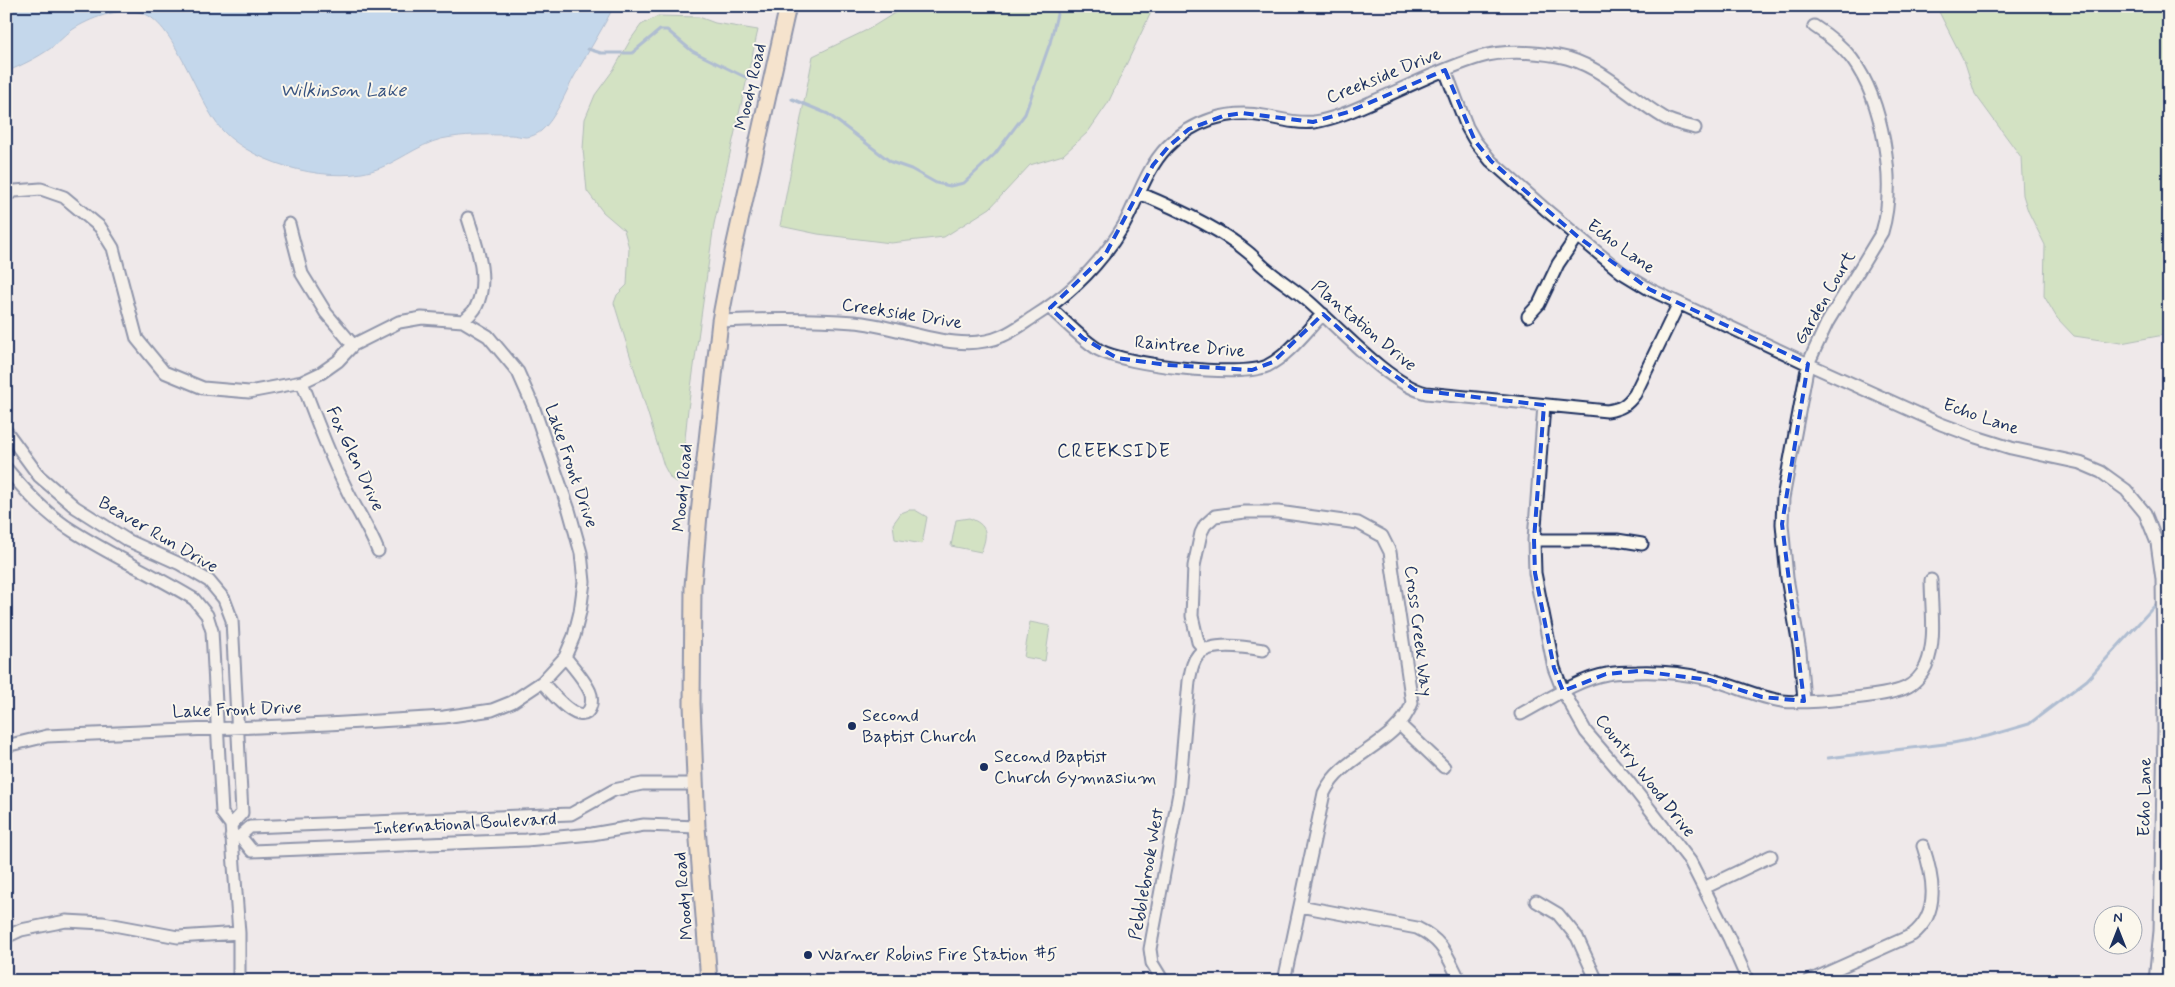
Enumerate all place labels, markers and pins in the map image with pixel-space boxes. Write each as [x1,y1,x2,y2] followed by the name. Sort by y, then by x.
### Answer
[862,704,976,749] place label: Second Baptist Church
[846,720,858,732] marker: Second Baptist Church
[994,745,1157,790] place label: Second Baptist Church Gymnasium
[978,761,990,773] marker: Second Baptist Church Gymnasium
[818,943,1057,967] place label: Warner Robins Fire Station #5
[802,949,814,961] marker: Warner Robins Fire Station #5

